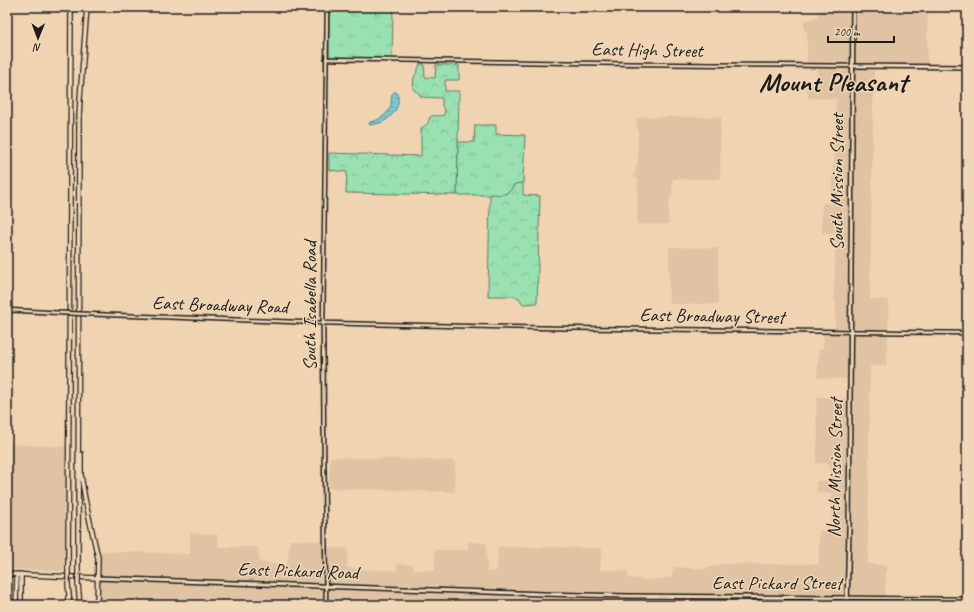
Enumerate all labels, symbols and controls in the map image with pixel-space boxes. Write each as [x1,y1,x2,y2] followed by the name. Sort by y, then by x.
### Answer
[18,18,58,58] north arrow
[828,18,894,44] scale bar
[834,24,861,40] text: 200 m
[591,37,704,63] street label: East High Street
[32,41,41,55] text: N
[759,65,911,99] district label: Mount Pleasant
[825,112,849,250] street label: South Mission Street
[298,238,322,371] street label: South Isabella Road
[152,291,292,319] street label: East Broadway Road
[639,303,787,329] street label: East Broadway Street
[822,395,848,538] street label: North Mission Street
[237,557,362,585] street label: East Pickard Road
[712,571,845,595] street label: East Pickard Street

